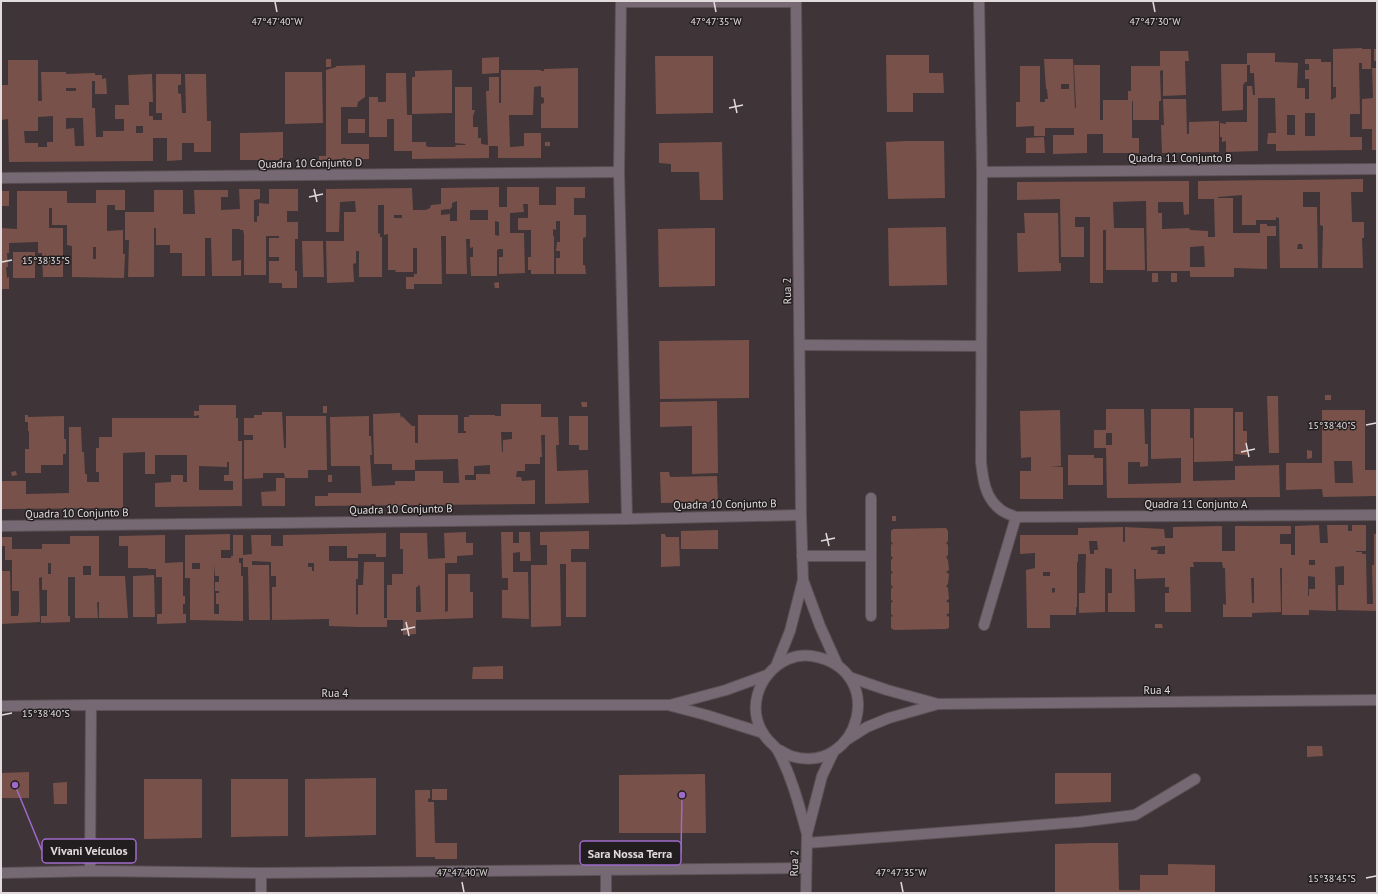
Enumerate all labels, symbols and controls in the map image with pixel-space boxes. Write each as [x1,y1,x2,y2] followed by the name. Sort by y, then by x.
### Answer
[251,15,303,28] text: 47°47'40"W
[690,15,742,28] text: 47°47'35"W
[1129,15,1181,28] text: 47°47'30"W
[1128,151,1232,165] street label: Quadra 11 Conjunto B
[258,155,362,171] street label: Quadra 10 Conjunto D
[22,254,70,267] text: 15°38'35"S
[780,277,794,305] street label: Rua 2
[1308,419,1356,432] text: 15°38'40"S
[673,496,777,512] street label: Quadra 10 Conjunto B
[1144,497,1248,511] street label: Quadra 11 Conjunto A
[349,501,453,517] street label: Quadra 10 Conjunto B
[25,505,129,521] street label: Quadra 10 Conjunto B
[1144,683,1170,697] street label: Rua 4
[322,686,348,700] street label: Rua 4
[22,707,70,720] text: 15°38'40"S
[42,839,136,863] callout: Vivani Veículos
[580,841,681,865] callout: Sara Nossa Terra
[50,843,127,858] text: Vivani Veículos
[588,846,672,861] text: Sara Nossa Terra
[787,849,801,877] street label: Rua 2
[436,866,488,879] text: 47°47'40"W
[875,866,927,879] text: 47°47'35"W
[1308,872,1356,885] text: 15°38'45"S

